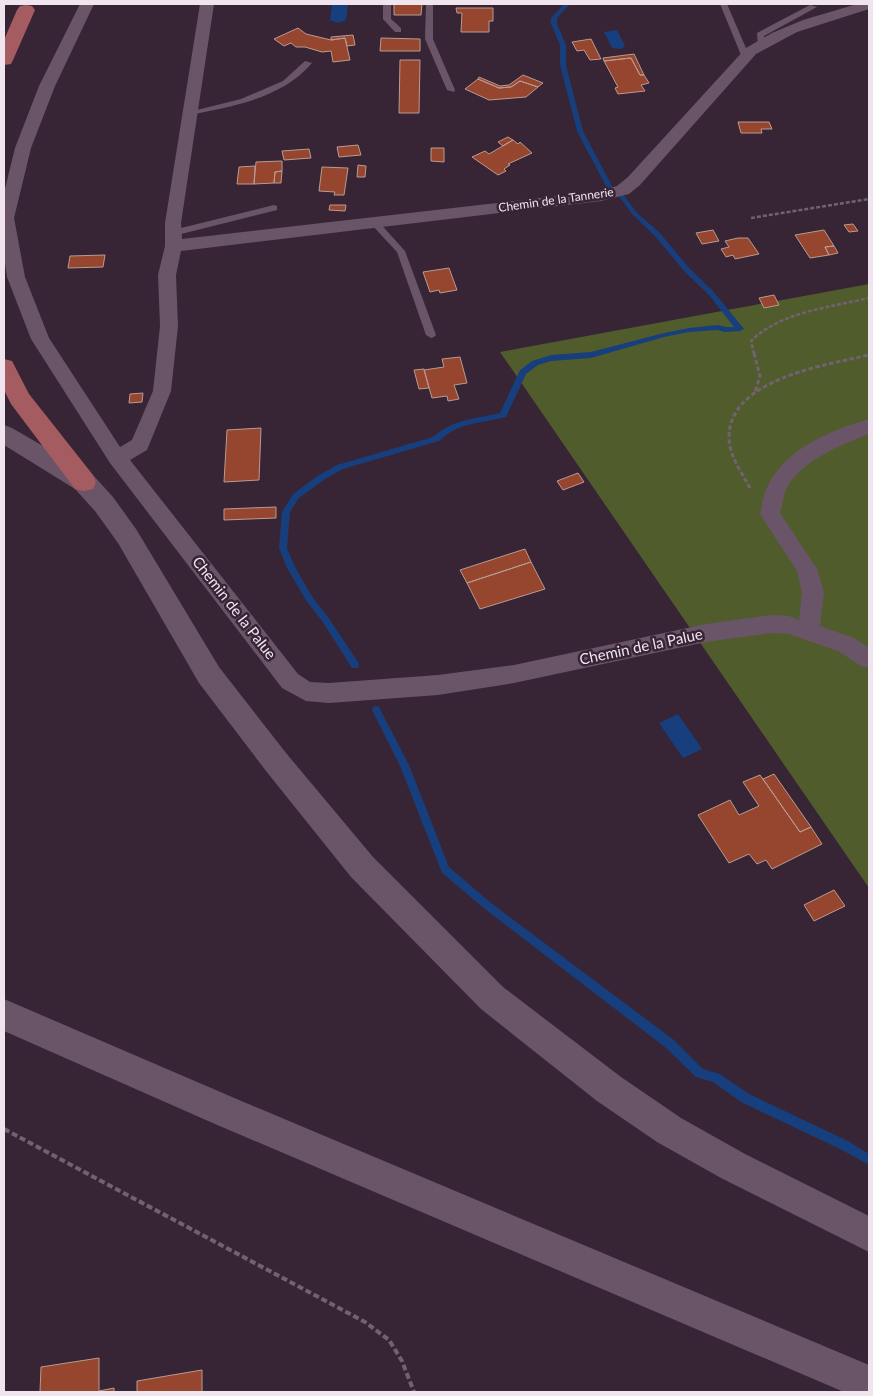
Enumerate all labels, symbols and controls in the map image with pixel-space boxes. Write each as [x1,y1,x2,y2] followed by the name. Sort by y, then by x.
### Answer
[497,184,615,215] street label: Chemin de la Tannerie
[189,552,281,662] street label: Chemin de la Palue
[578,624,704,668] street label: Chemin de la Palue

